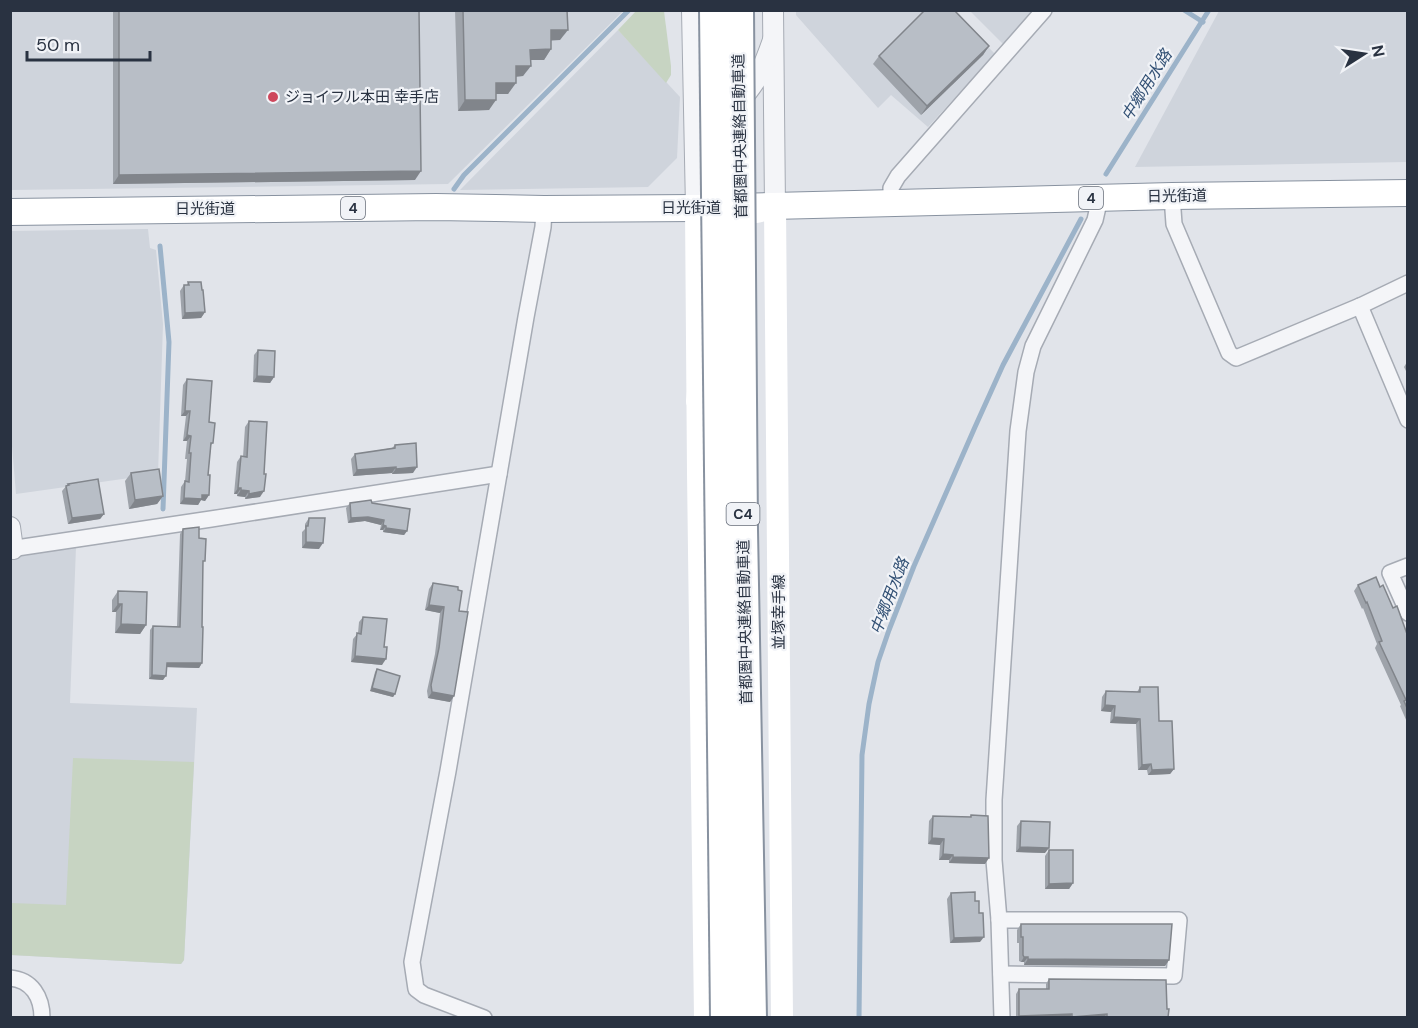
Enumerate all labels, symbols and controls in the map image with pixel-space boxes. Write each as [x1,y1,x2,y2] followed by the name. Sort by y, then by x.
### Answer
[27,24,150,62] scale bar
[1334,24,1394,84] north arrow
[36,33,80,57] text: 50 m
[1367,43,1390,59] text: N
[1116,44,1178,125] water label: 中郷用水路
[729,53,751,219] street label: 首都圏中央連絡自動車道
[285,87,439,107] place label: ジョイフル本田 幸手店
[266,90,280,104] marker: ジョイフル本田 幸手店
[1147,185,1207,207] street label: 日光街道
[1079,187,1103,209] road number: 4
[341,197,365,219] road number: 4
[661,198,721,218] street label: 日光街道
[175,199,235,219] street label: 日光街道
[726,503,760,525] road number: C4
[734,539,756,705] street label: 首都圏中央連絡自動車道
[865,553,914,637] water label: 中郷用水路
[769,574,789,650] street label: 並塚幸手線

